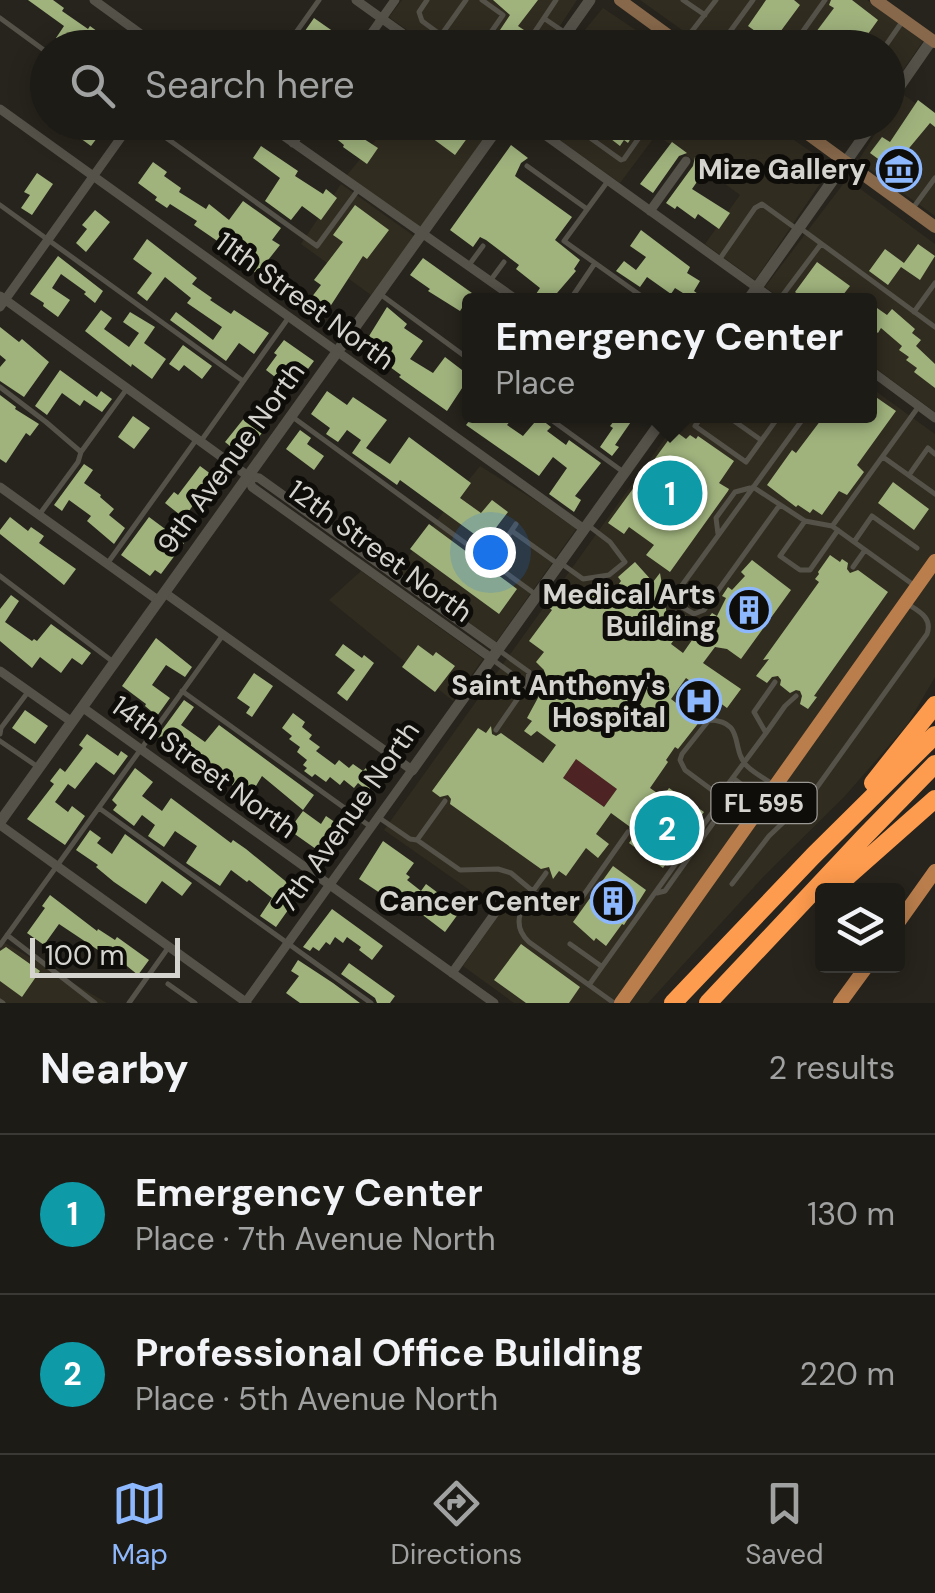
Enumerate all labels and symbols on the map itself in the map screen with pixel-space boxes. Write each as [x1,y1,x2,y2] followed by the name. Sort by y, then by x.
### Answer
[876,146,922,192] museum icon: Mize Gallery
[698,151,866,188] place label: Mize Gallery
[208,224,402,378] street label: 11th Street North
[149,355,313,561] street label: 9th Avenue North
[638,456,702,530] pin: 1
[280,472,480,630] street label: 12th Street North
[465,527,516,578] your location
[543,576,716,645] place label: Medical Arts Building
[726,587,772,633] building icon: Medical Arts Building
[451,667,666,736] place label: Saint Anthony's Hospital
[676,678,722,724] hospital icon: Saint Anthony's Hospital
[104,687,304,847] street label: 14th Street North
[268,714,428,920] street label: 7th Avenue North
[712,783,816,823] road number: FL 595
[634,790,700,866] pin: 2
[590,878,636,924] building icon: Cancer Center
[379,883,580,920] place label: Cancer Center
[30,933,180,978] scale bar

